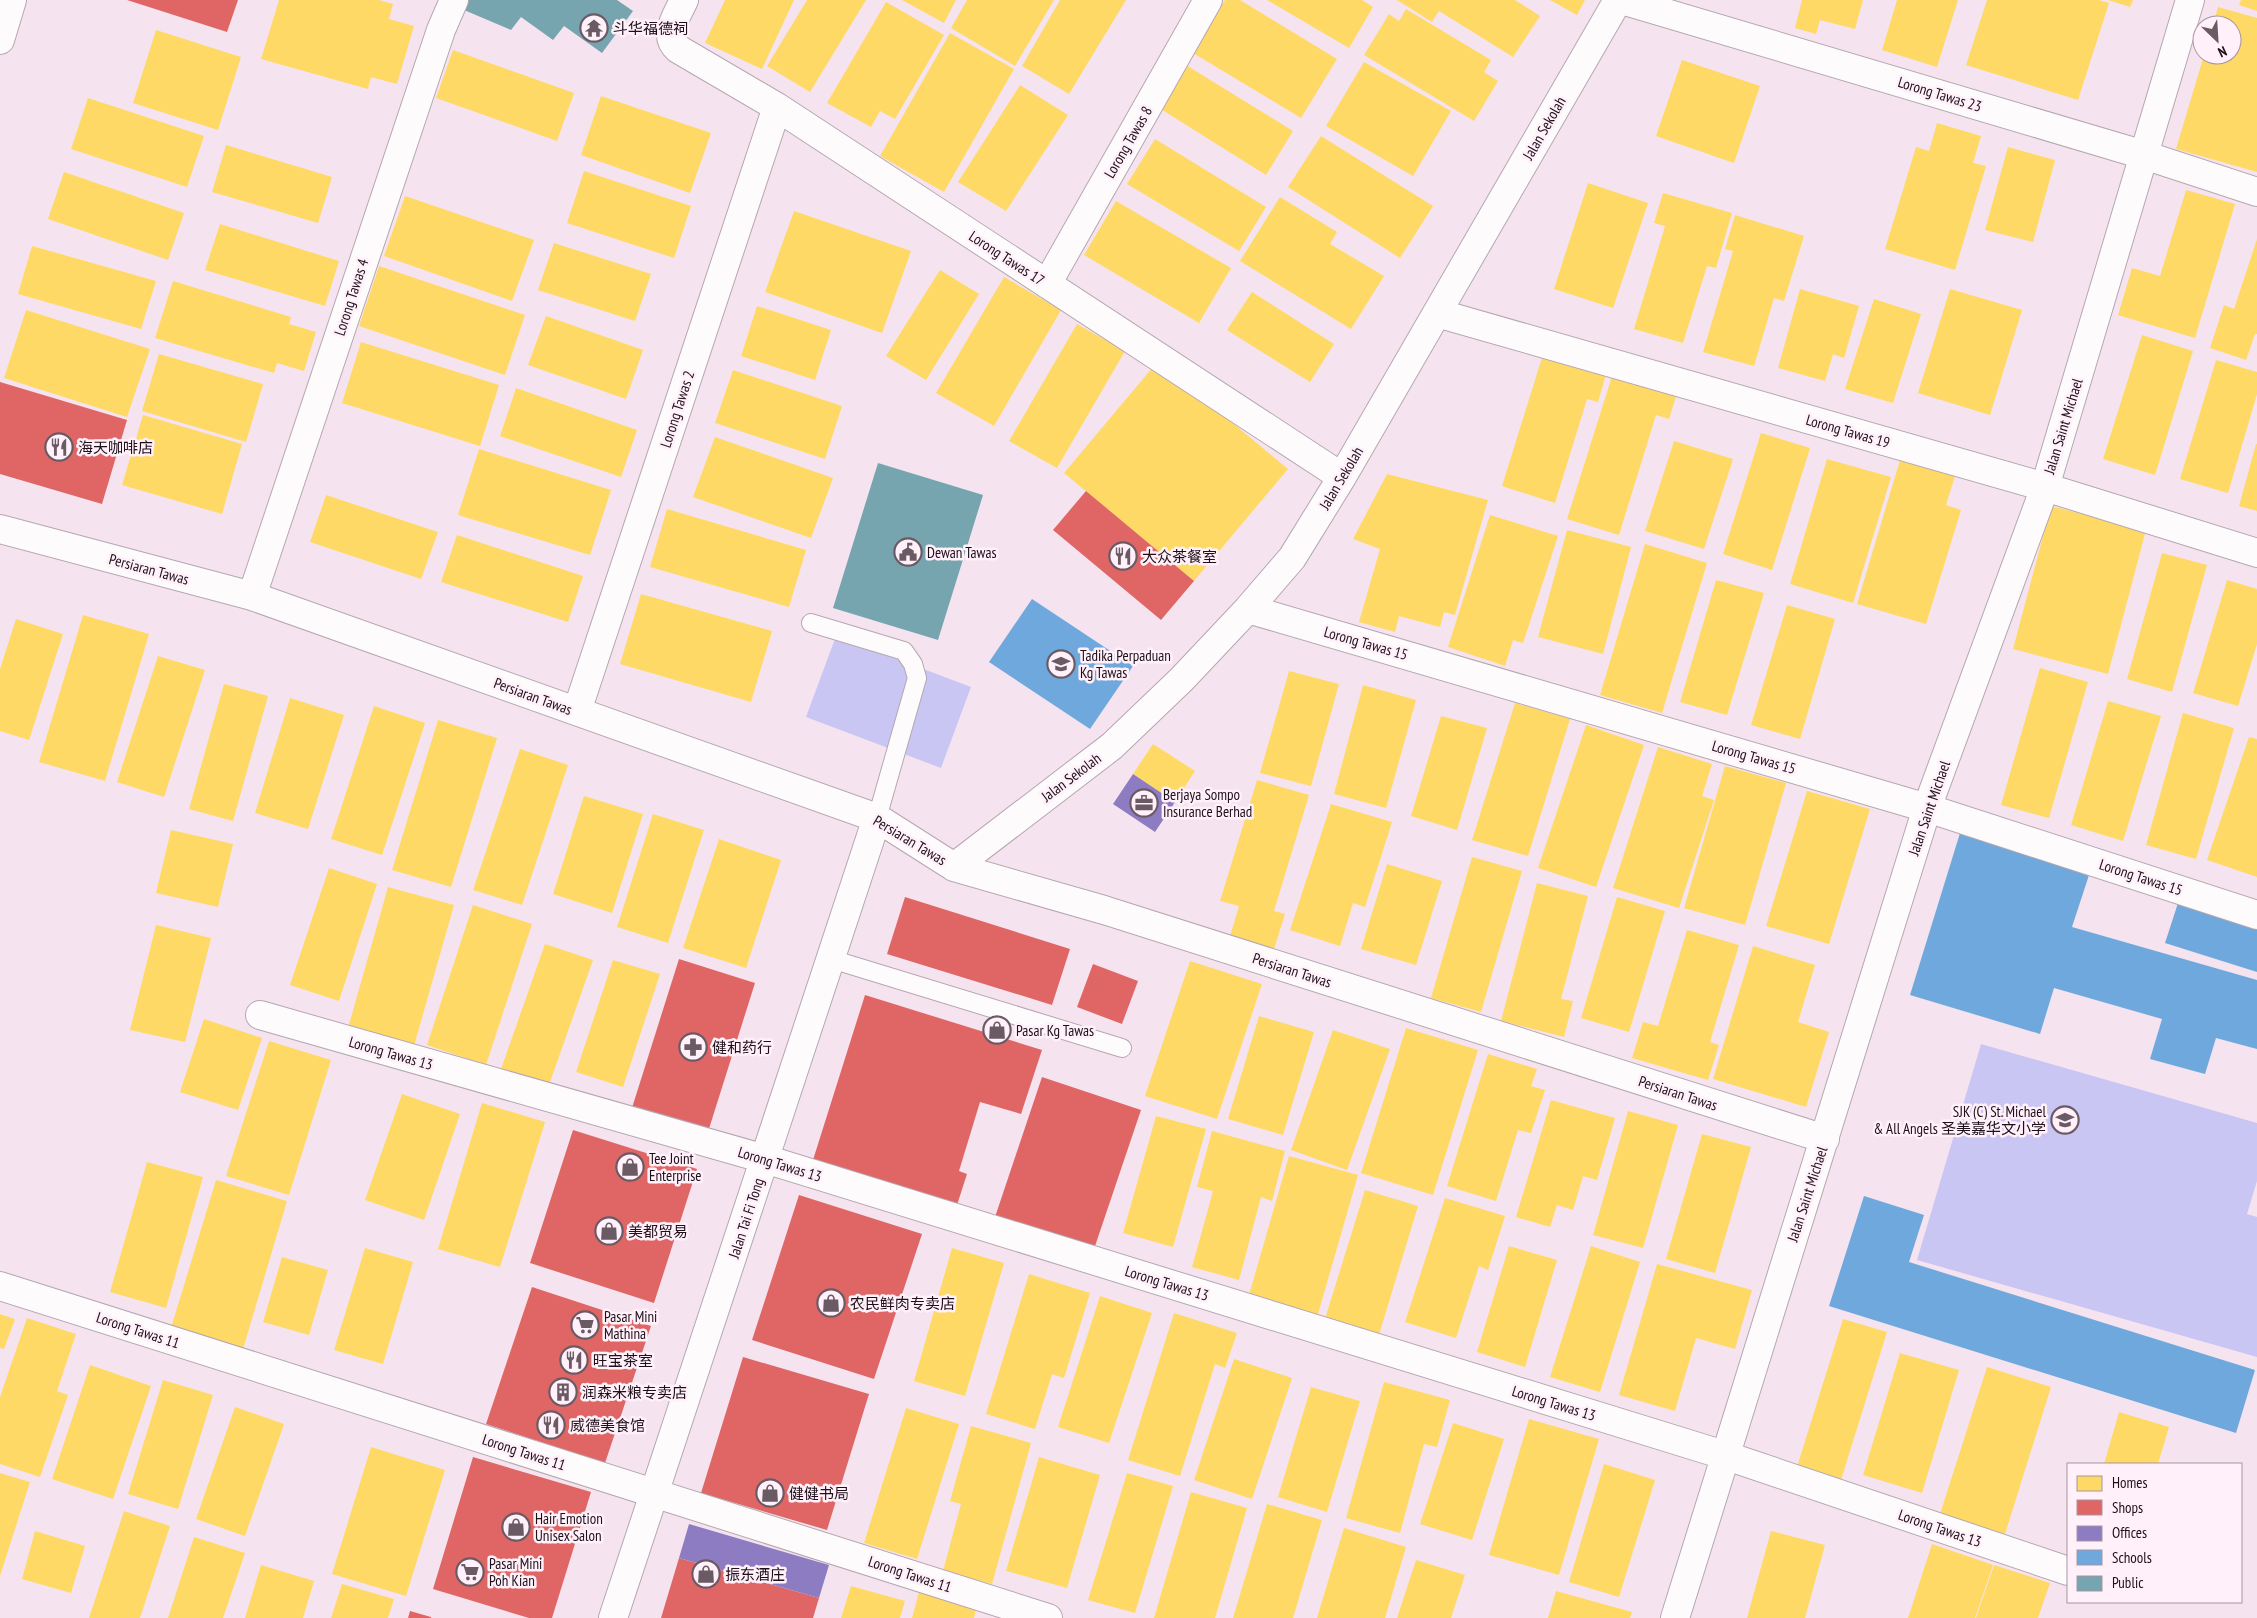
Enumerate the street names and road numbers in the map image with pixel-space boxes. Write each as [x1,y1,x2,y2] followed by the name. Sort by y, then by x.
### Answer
[1896,72,1984,116] street label: Lorong Tawas 23
[1518,93,1570,164] street label: Jalan Sekolah
[1100,103,1156,181] street label: Lorong Tawas 8
[966,226,1048,290] street label: Lorong Tawas 17
[330,256,372,338] street label: Lorong Tawas 4
[656,368,698,450] street label: Lorong Tawas 2
[2039,375,2087,477] street label: Jalan Saint Michael
[1804,410,1892,452] street label: Lorong Tawas 19
[1314,443,1367,514] street label: Jalan Sekolah
[107,549,191,589] street label: Persiaran Tawas
[1322,622,1410,664] street label: Lorong Tawas 15
[491,673,575,719] street label: Persiaran Tawas
[1710,736,1798,778] street label: Lorong Tawas 15
[1037,748,1105,806] street label: Jalan Sekolah
[1904,758,1954,859] street label: Jalan Saint Michael
[870,811,950,869] street label: Persiaran Tawas
[2097,855,2185,899] street label: Lorong Tawas 15
[1250,948,1334,992] street label: Persiaran Tawas
[347,1032,435,1074] street label: Lorong Tawas 13
[1636,1071,1720,1115] street label: Persiaran Tawas
[736,1142,824,1186] street label: Lorong Tawas 13
[1782,1144,1831,1245] street label: Jalan Saint Michael
[724,1175,768,1261] street label: Jalan Tai Fi Tong
[1123,1261,1211,1305] street label: Lorong Tawas 13
[94,1308,182,1352] street label: Lorong Tawas 11
[1510,1381,1598,1425] street label: Lorong Tawas 13
[480,1430,568,1474] street label: Lorong Tawas 11
[1896,1505,1984,1551] street label: Lorong Tawas 13
[866,1552,954,1596] street label: Lorong Tawas 11

